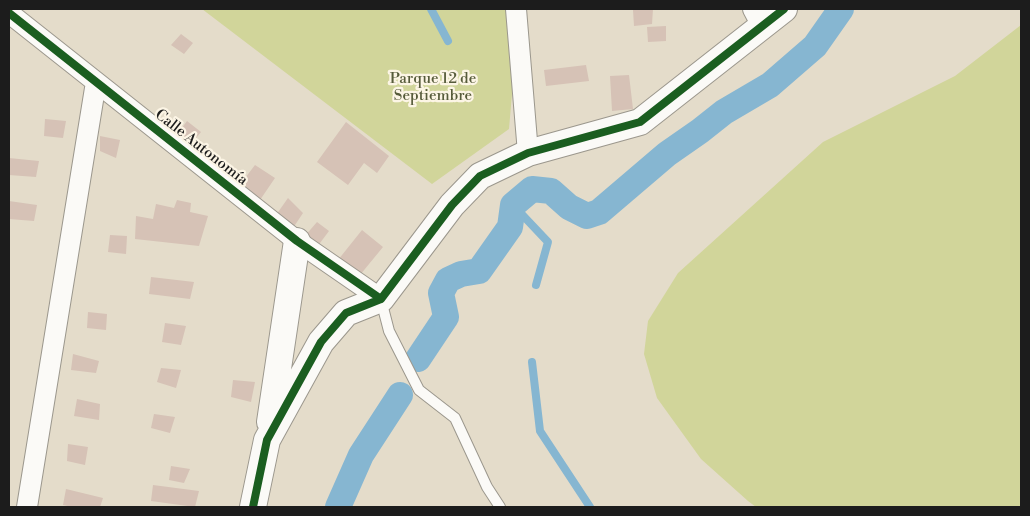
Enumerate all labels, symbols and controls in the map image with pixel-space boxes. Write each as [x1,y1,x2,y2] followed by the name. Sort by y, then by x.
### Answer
[390,70,476,105] park label: Parque 12 de Septiembre
[151,106,251,190] street label: Calle Autonomía

